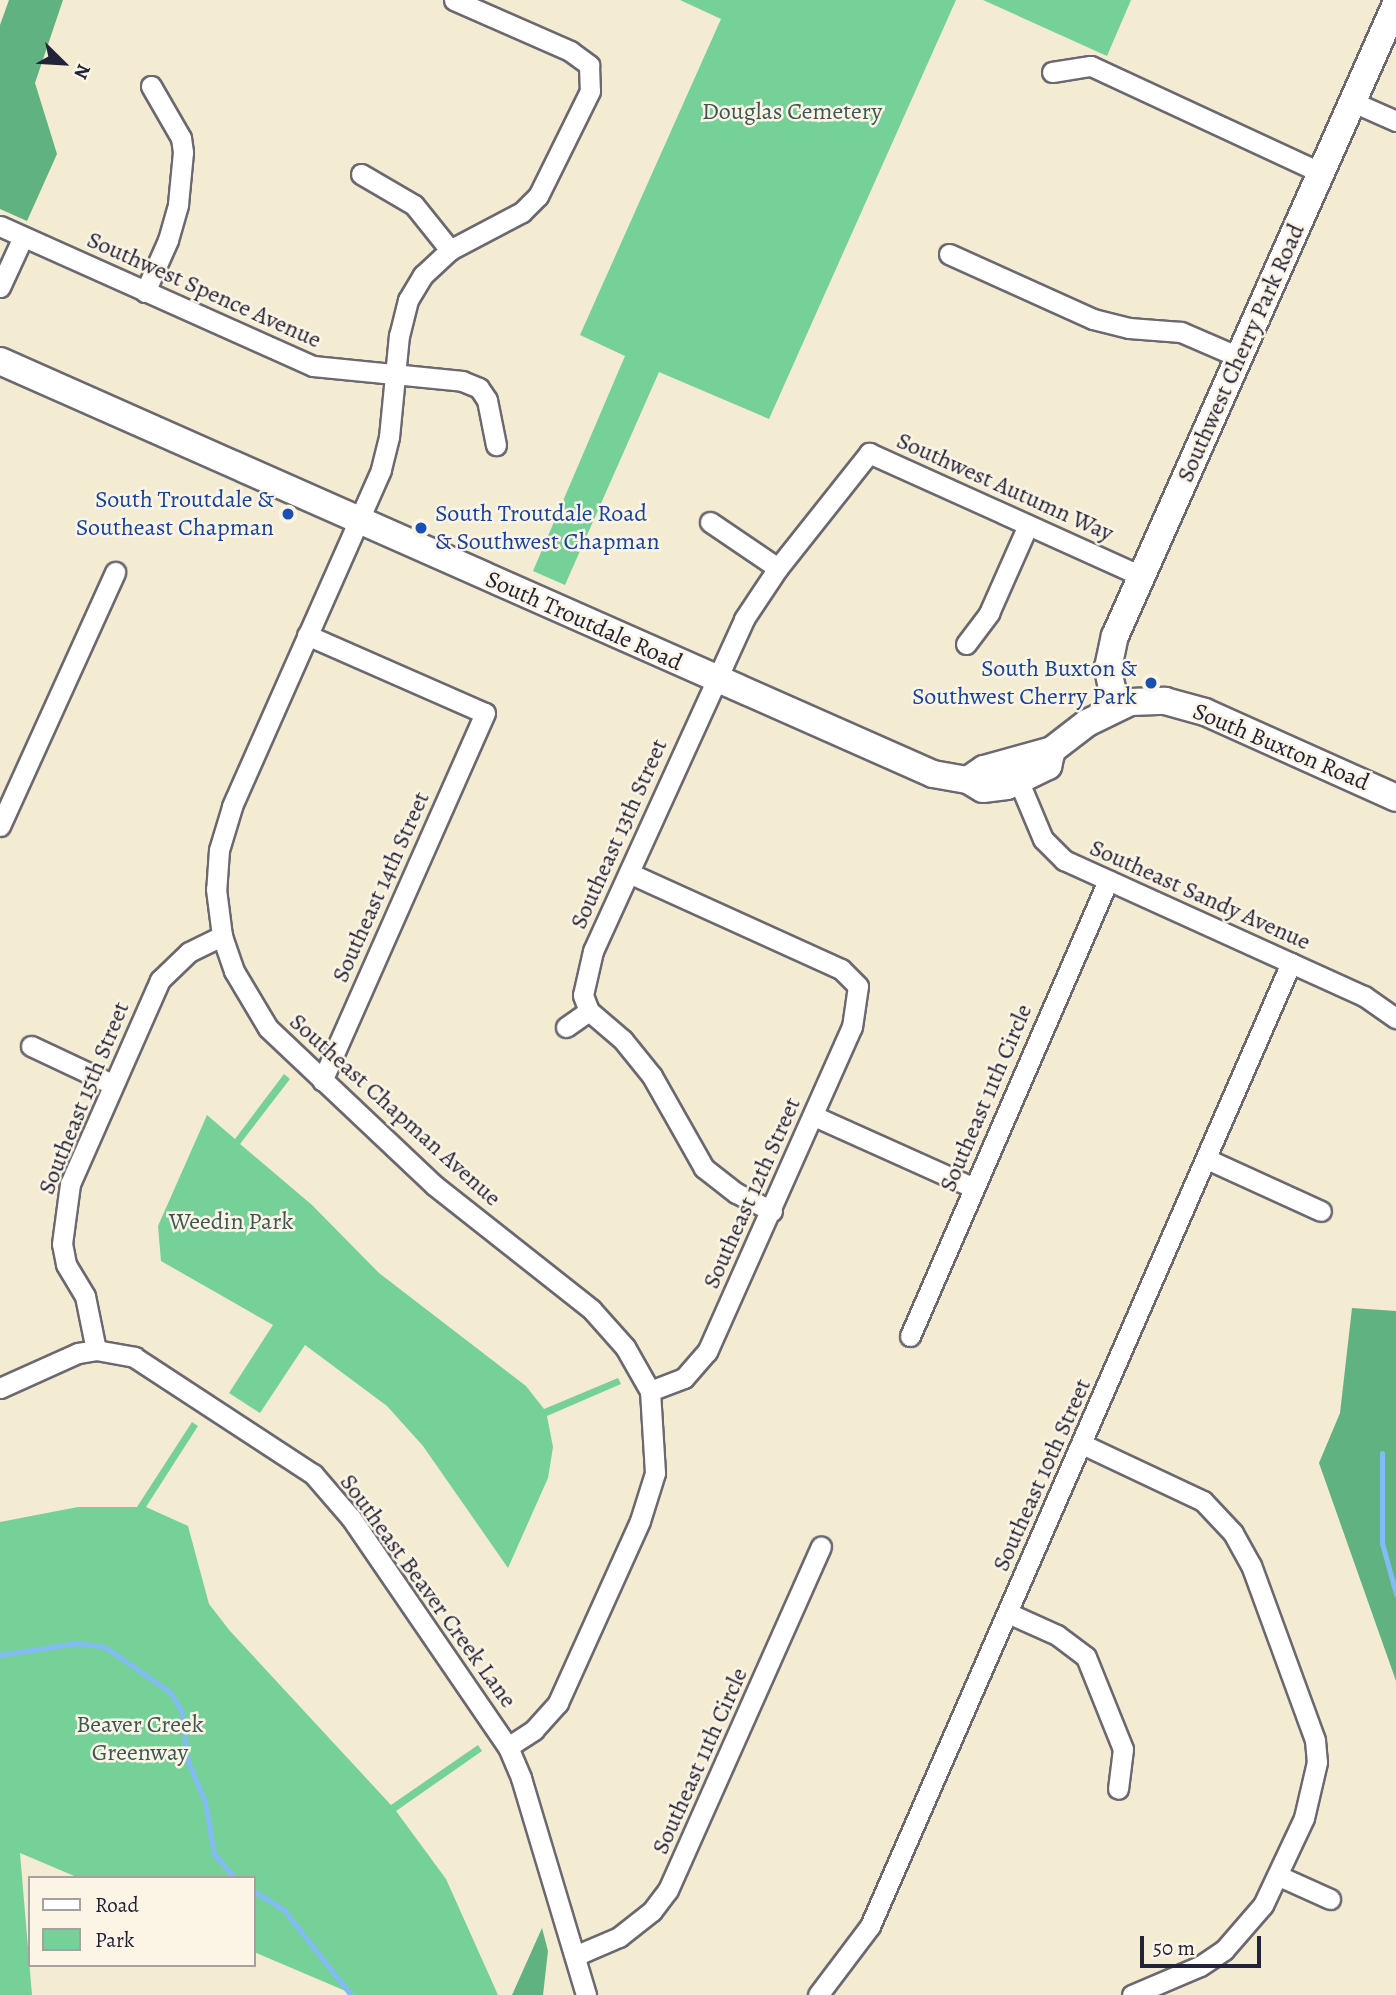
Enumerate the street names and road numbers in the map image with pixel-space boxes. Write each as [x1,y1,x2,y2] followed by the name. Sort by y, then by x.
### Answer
[1171,219,1311,487] street label: Southwest Cherry Park Road
[83,225,325,355] street label: Southwest Spence Avenue
[892,426,1118,548] street label: Southwest Autumn Way
[481,565,687,677] street label: South Troutdale Road
[1188,697,1374,797] street label: South Buxton Road
[564,735,674,933] street label: Southeast 13th Street
[326,787,436,987] street label: Southeast 14th Street
[1085,833,1315,957] street label: Southeast Sandy Avenue
[32,997,136,1199] street label: Southeast 15th Street
[933,1000,1039,1196] street label: Southeast 11th Circle
[283,1007,507,1213] street label: Southeast Chapman Avenue
[697,1093,807,1293] street label: Southeast 12th Street
[987,1374,1097,1576] street label: Southeast 10th Street
[334,1469,522,1713] street label: Southeast Beaver Creek Lane
[646,1663,754,1859] street label: Southeast 11th Circle

